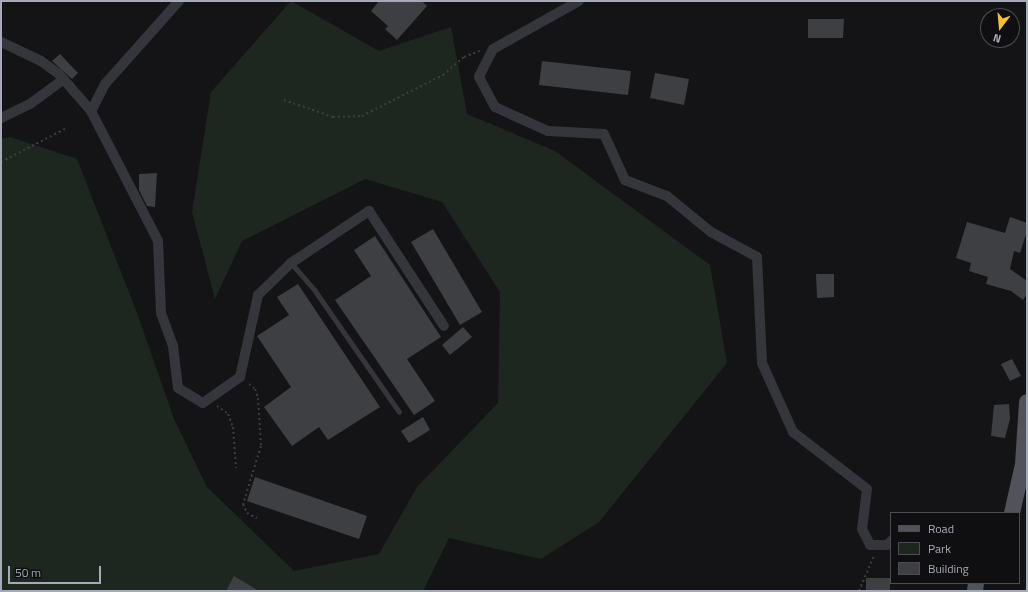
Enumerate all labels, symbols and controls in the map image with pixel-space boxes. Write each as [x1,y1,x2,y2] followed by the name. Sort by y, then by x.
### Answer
[980,8,1020,48] north arrow
[991,30,1003,47] text: N
[890,512,1020,584] legend
[928,519,954,538] text: Road
[928,539,951,558] text: Park
[10,558,103,584] scale bar
[928,559,969,578] text: Building
[15,563,41,582] text: 50 m

